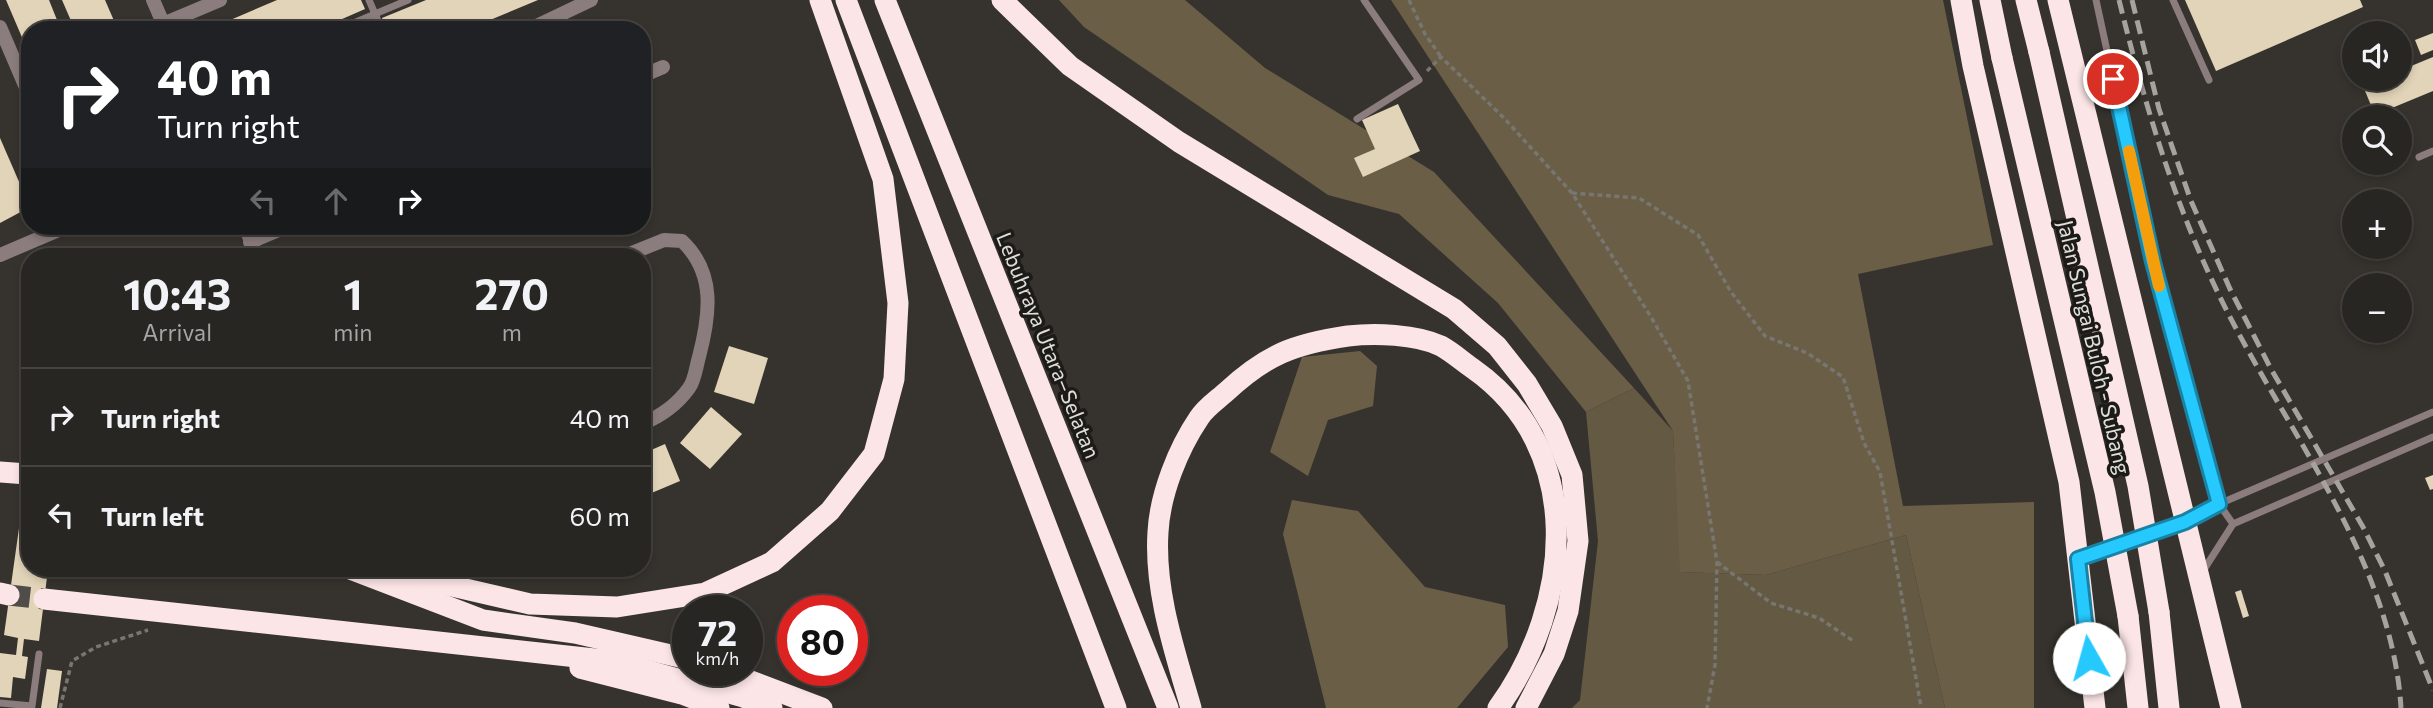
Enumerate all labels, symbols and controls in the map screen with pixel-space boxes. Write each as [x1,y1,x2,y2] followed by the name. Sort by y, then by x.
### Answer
[2342,21,2412,343] map controls
[2342,21,2412,91] button: sound
[157,45,272,105] text: 40 m
[42,49,133,140] icon: right
[2083,49,2143,109] pin
[2094,60,2132,98] icon: arrive
[157,105,300,145] text: Turn right
[2342,105,2412,175] button: search
[244,182,282,220] icon: left
[317,182,355,220] icon: ahead
[390,182,428,220] icon: right
[2342,189,2412,259] button: +
[2054,217,2136,477] street label: Jalan Sungai Buloh - Subang
[992,228,1106,462] street label: Lebuhraya Utara–Selatan
[123,267,231,319] text: 10:43
[343,267,362,319] text: 1
[475,267,549,319] text: 270
[2342,273,2412,343] button: −
[142,318,212,346] text: Arrival
[333,318,373,346] text: min
[502,318,522,346] text: m
[42,398,80,436] icon: right
[101,402,220,433] text: Turn right
[570,402,630,433] text: 40 m
[42,496,80,534] icon: left
[101,500,204,531] text: Turn left
[570,500,630,531] text: 60 m
[777,595,868,686] speed limit sign: 80
[698,610,737,653] text: 72
[2052,621,2126,695] position arrow
[696,647,739,669] text: km/h

